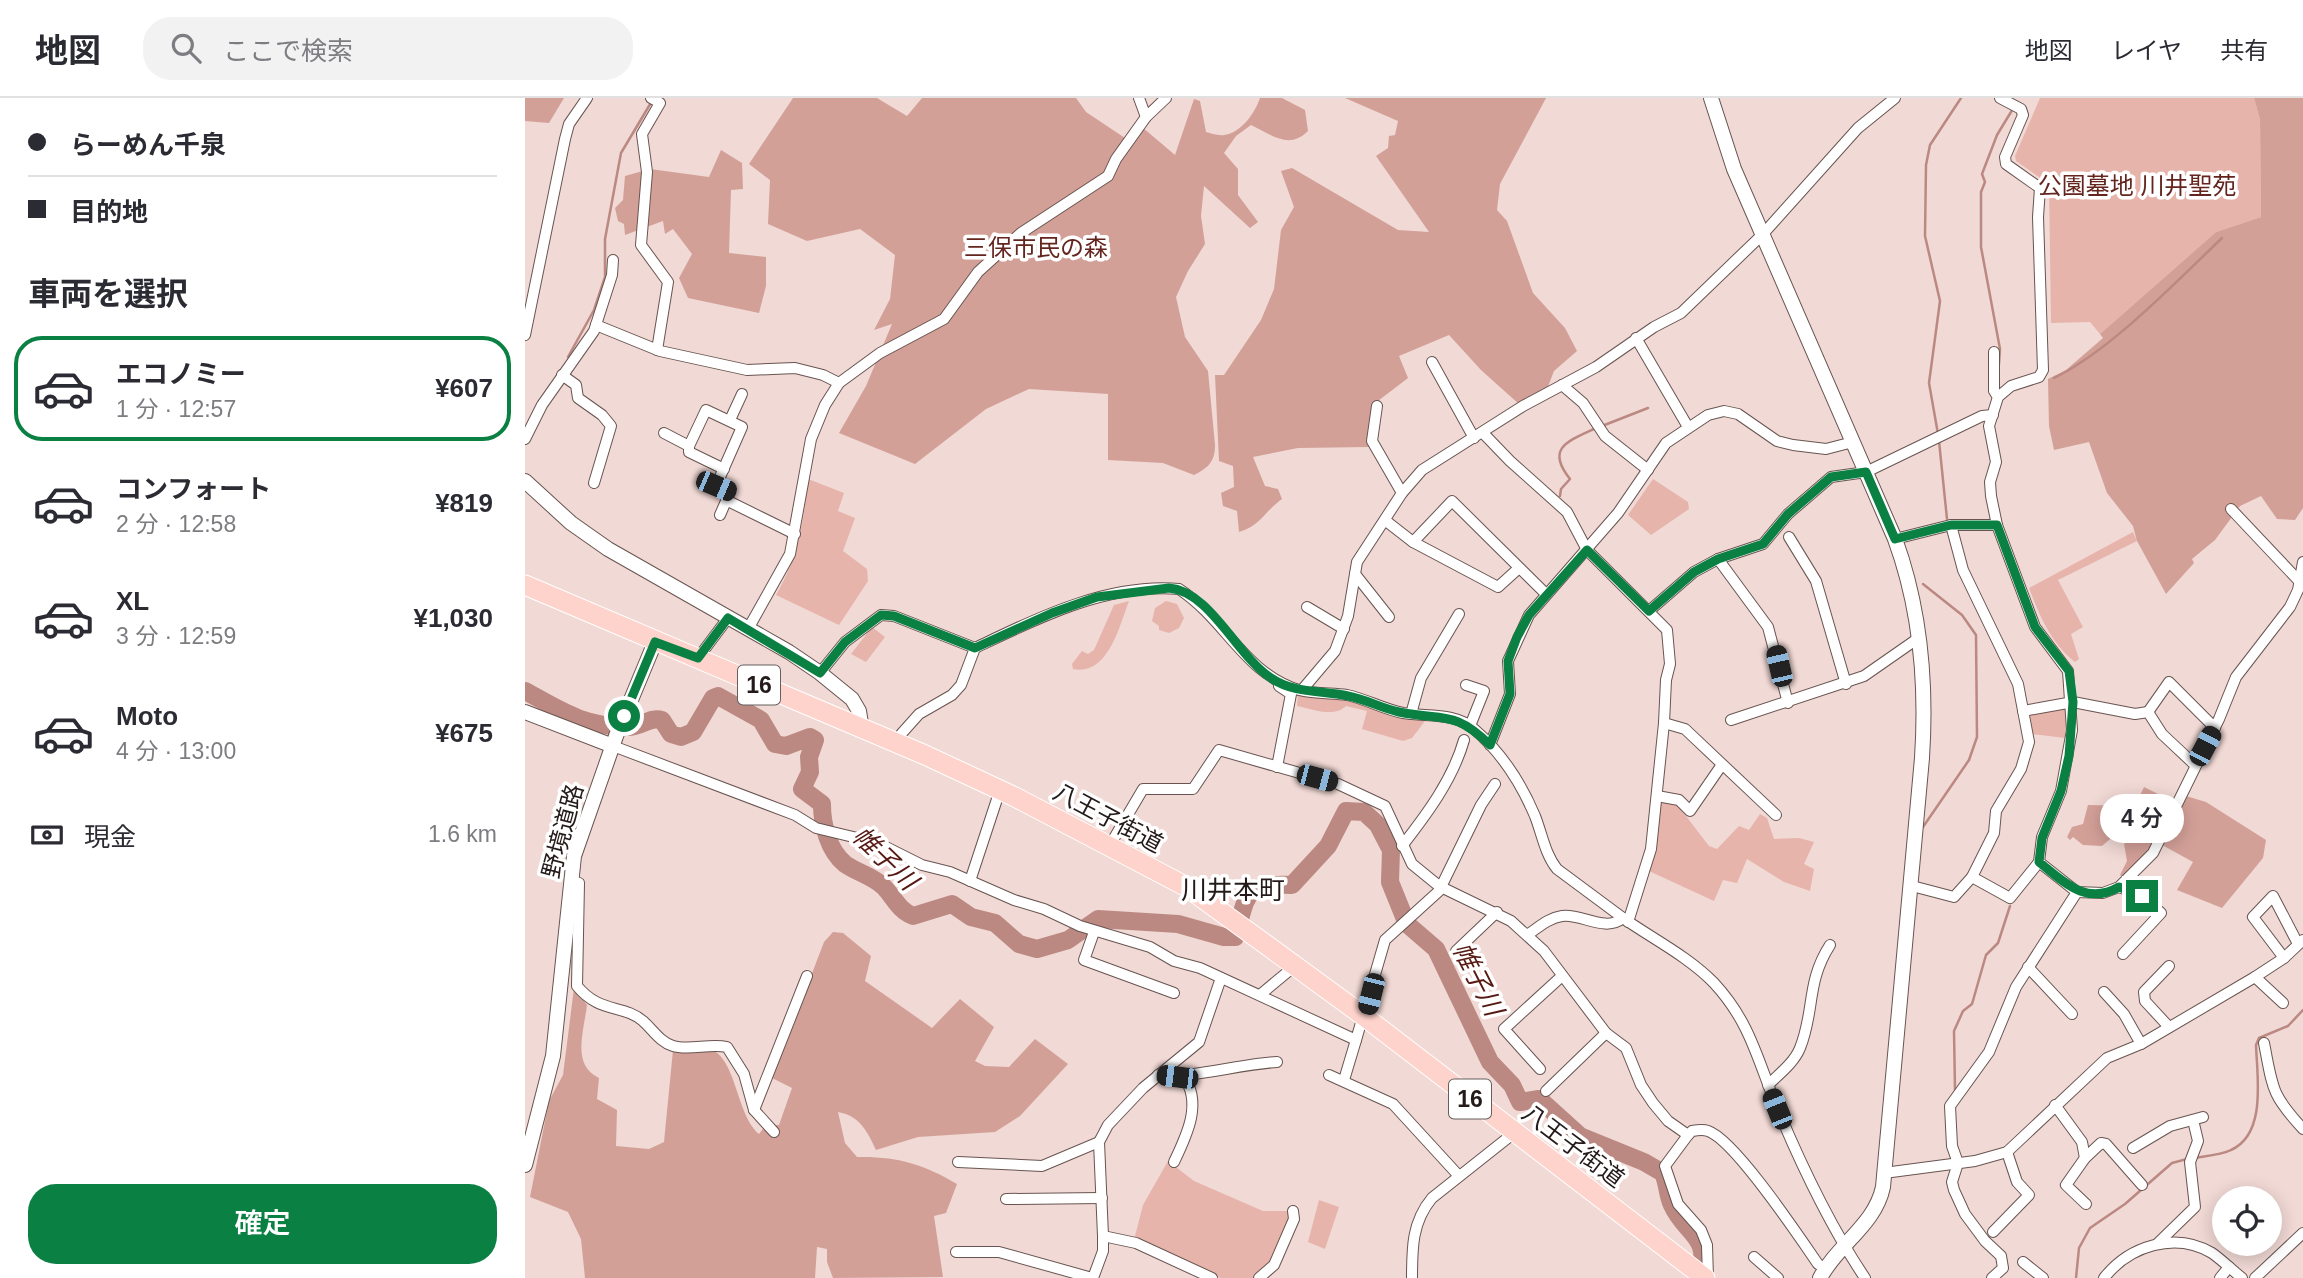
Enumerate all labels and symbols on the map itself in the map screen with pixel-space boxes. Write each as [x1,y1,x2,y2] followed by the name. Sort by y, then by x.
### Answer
[2038,172,2236,199] park label: 公園墓地 川井聖苑
[964,234,1108,261] park label: 三保市民の森
[693,468,740,504] car
[1765,643,1794,689] car
[738,666,780,705] road number: 16
[608,700,640,732] route start
[2186,723,2225,769] car
[1294,762,1341,794] car
[1049,777,1168,858] street label: 八王子街道
[537,781,588,881] street label: 野境道路
[2100,794,2184,844] callout: 4 分
[847,820,926,898] water label: 帷子川
[1181,875,1285,905] district label: 川井本町
[2126,880,2158,912] route end
[1447,937,1510,1023] water label: 帷子川
[1356,971,1387,1017] car
[1155,1064,1200,1090] car
[1449,1080,1491,1118] road number: 16
[1760,1086,1795,1132] car
[1517,1099,1629,1192] street label: 八王子街道

